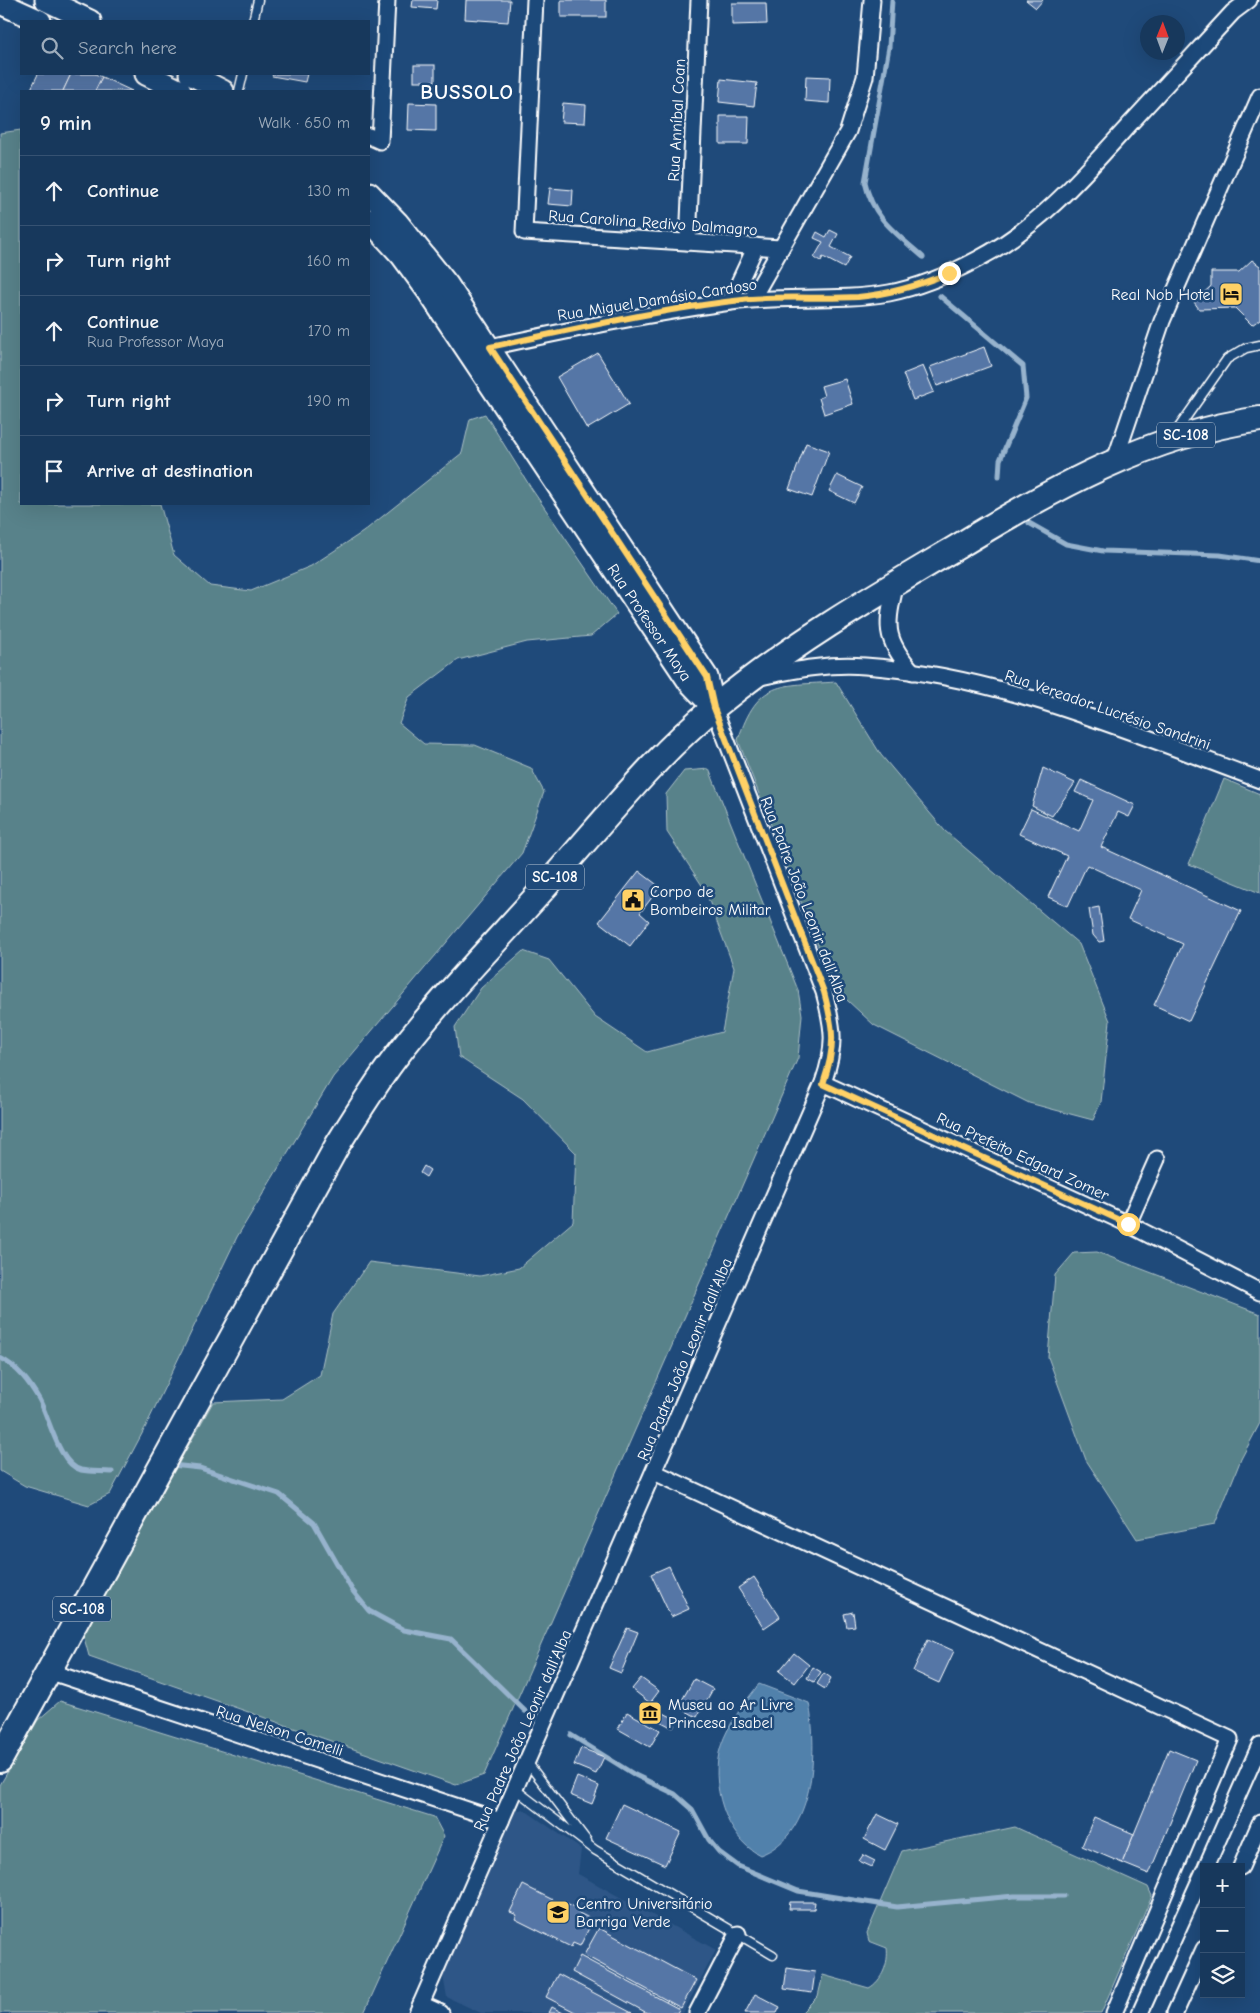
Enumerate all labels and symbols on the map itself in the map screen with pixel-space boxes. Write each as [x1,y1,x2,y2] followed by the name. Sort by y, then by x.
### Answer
[1140,15,1185,60] north arrow
[665,58,689,182] street label: Rua Anníbal Coan
[420,80,514,104] district label: BUSSOLO
[548,207,758,239] street label: Rua Carolina Redivo Dalmagro
[938,262,961,285] route end
[556,275,758,325] street label: Rua Miguel Damásio Cardoso
[1218,281,1244,307] hotel icon: Real Nob Hotel
[1111,286,1214,304] place label: Real Nob Hotel
[1157,422,1215,448] road number: SC-108
[603,561,695,684] street label: Rua Professor Maya
[1002,666,1213,754] street label: Rua Vereador Lucrésio Sandrini
[757,794,852,1005] street label: Rua Padre João Leonir dall'Alba
[526,864,584,890] road number: SC-108
[650,883,772,919] place label: Corpo de Bombeiros Militar
[620,887,646,913] public building icon: Corpo de Bombeiros Militar
[934,1109,1112,1205] street label: Rua Prefeito Edgard Zomer
[1117,1213,1140,1236] route start
[634,1255,736,1463] street label: Rua Padre João Leonir dall'Alba
[53,1596,111,1622] road number: SC-108
[470,1627,576,1834] street label: Rua Padre João Leonir dall'Alba
[668,1696,793,1732] place label: Museu ao Ar Livre Princesa Isabel
[637,1700,663,1726] museum icon: Museu ao Ar Livre Princesa Isabel
[214,1702,346,1760] street label: Rua Nelson Comelli
[576,1895,713,1931] place label: Centro Universitário Barriga Verde
[545,1899,571,1925] school or university icon: Centro Universitário Barriga Verde

